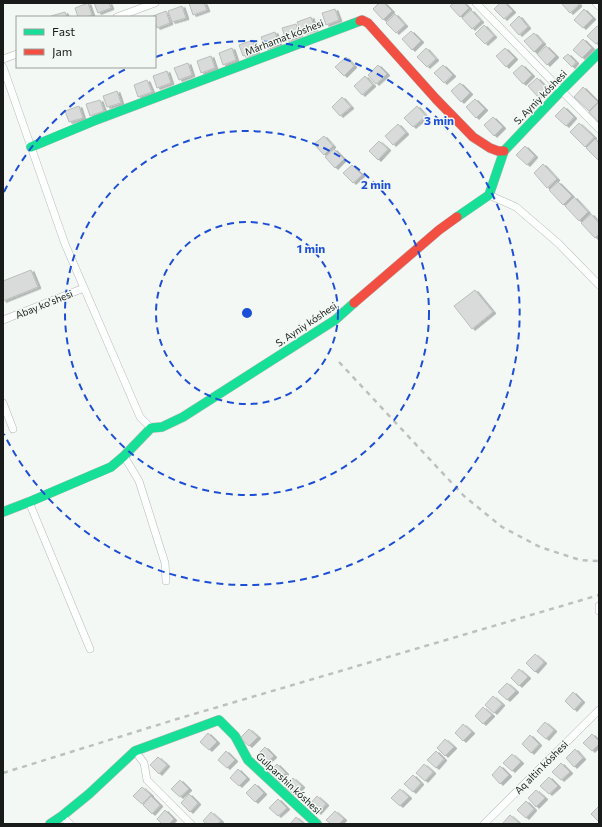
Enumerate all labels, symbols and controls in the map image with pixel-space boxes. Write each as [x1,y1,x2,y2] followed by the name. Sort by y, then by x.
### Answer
[16,16,156,68] legend
[243,16,325,58] street label: Márhamat kóshesi
[52,24,75,38] text: Fast
[52,44,72,59] text: Jam
[511,67,569,127] street label: S. Ayniy kóshesi
[424,113,454,127] text: 3 min
[361,177,391,191] text: 2 min
[297,241,325,255] text: 1 min
[14,287,74,321] street label: Abay ko'shesi
[273,299,339,349] street label: S. Ayniy kóshesi
[240,306,254,320] centre of rings
[512,738,570,796] street label: Aq altin kóshesi
[254,750,324,816] street label: Gulparshin kóshesi

